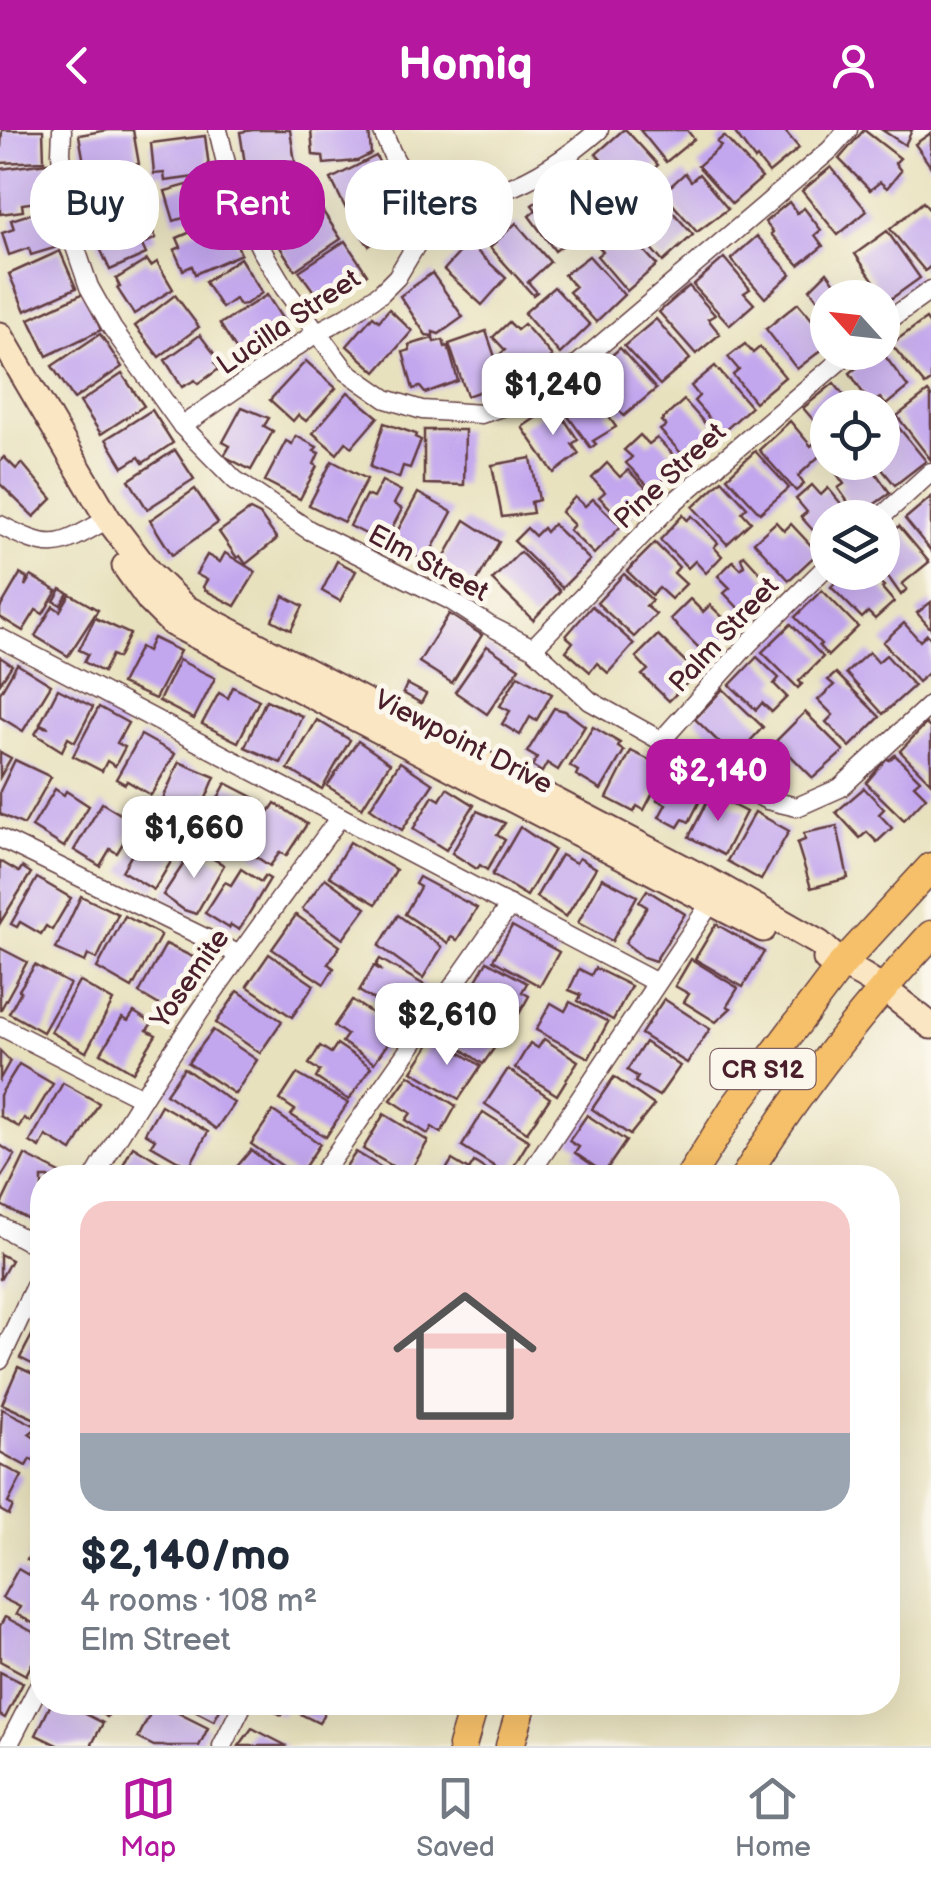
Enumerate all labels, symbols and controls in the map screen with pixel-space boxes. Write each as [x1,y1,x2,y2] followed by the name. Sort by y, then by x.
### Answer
[50,38,105,93] icon: back
[398,38,533,93] text: Homiq
[826,38,881,93] icon: person
[30,160,159,250] chip: Buy
[179,160,325,250] chip: Rent
[345,160,513,250] chip: Filters
[533,160,673,250] chip: New
[211,262,367,382] street label: Lucilla Street
[810,280,900,370] north arrow
[810,280,900,590] map controls
[472,353,634,438] pin: $1,240
[504,366,602,405] text: $1,240
[810,390,900,480] button: locate
[607,416,733,536] street label: Pine Street
[810,500,900,590] button: layers
[362,518,495,609] street label: Elm Street
[662,570,786,700] street label: Palm Street
[369,683,558,801] street label: Viewpoint Drive
[637,739,799,824] pin: $2,140
[668,752,768,791] text: $2,140
[113,796,275,881] pin: $1,660
[144,809,244,848] text: $1,660
[143,923,237,1036] street label: Yosemite
[366,983,528,1068] pin: $2,610
[397,996,497,1035] text: $2,610
[710,1049,816,1089] road number: CR S12
[375,1266,555,1446] icon: home
[80,1531,290,1582] text: $2,140/mo
[80,1582,317,1621] text: 4 rooms · 108 m²
[80,1621,231,1660] text: Elm Street
[120,1771,176,1864] tab: Map
[416,1771,495,1864] tab: Saved
[735,1771,811,1864] tab: Home

